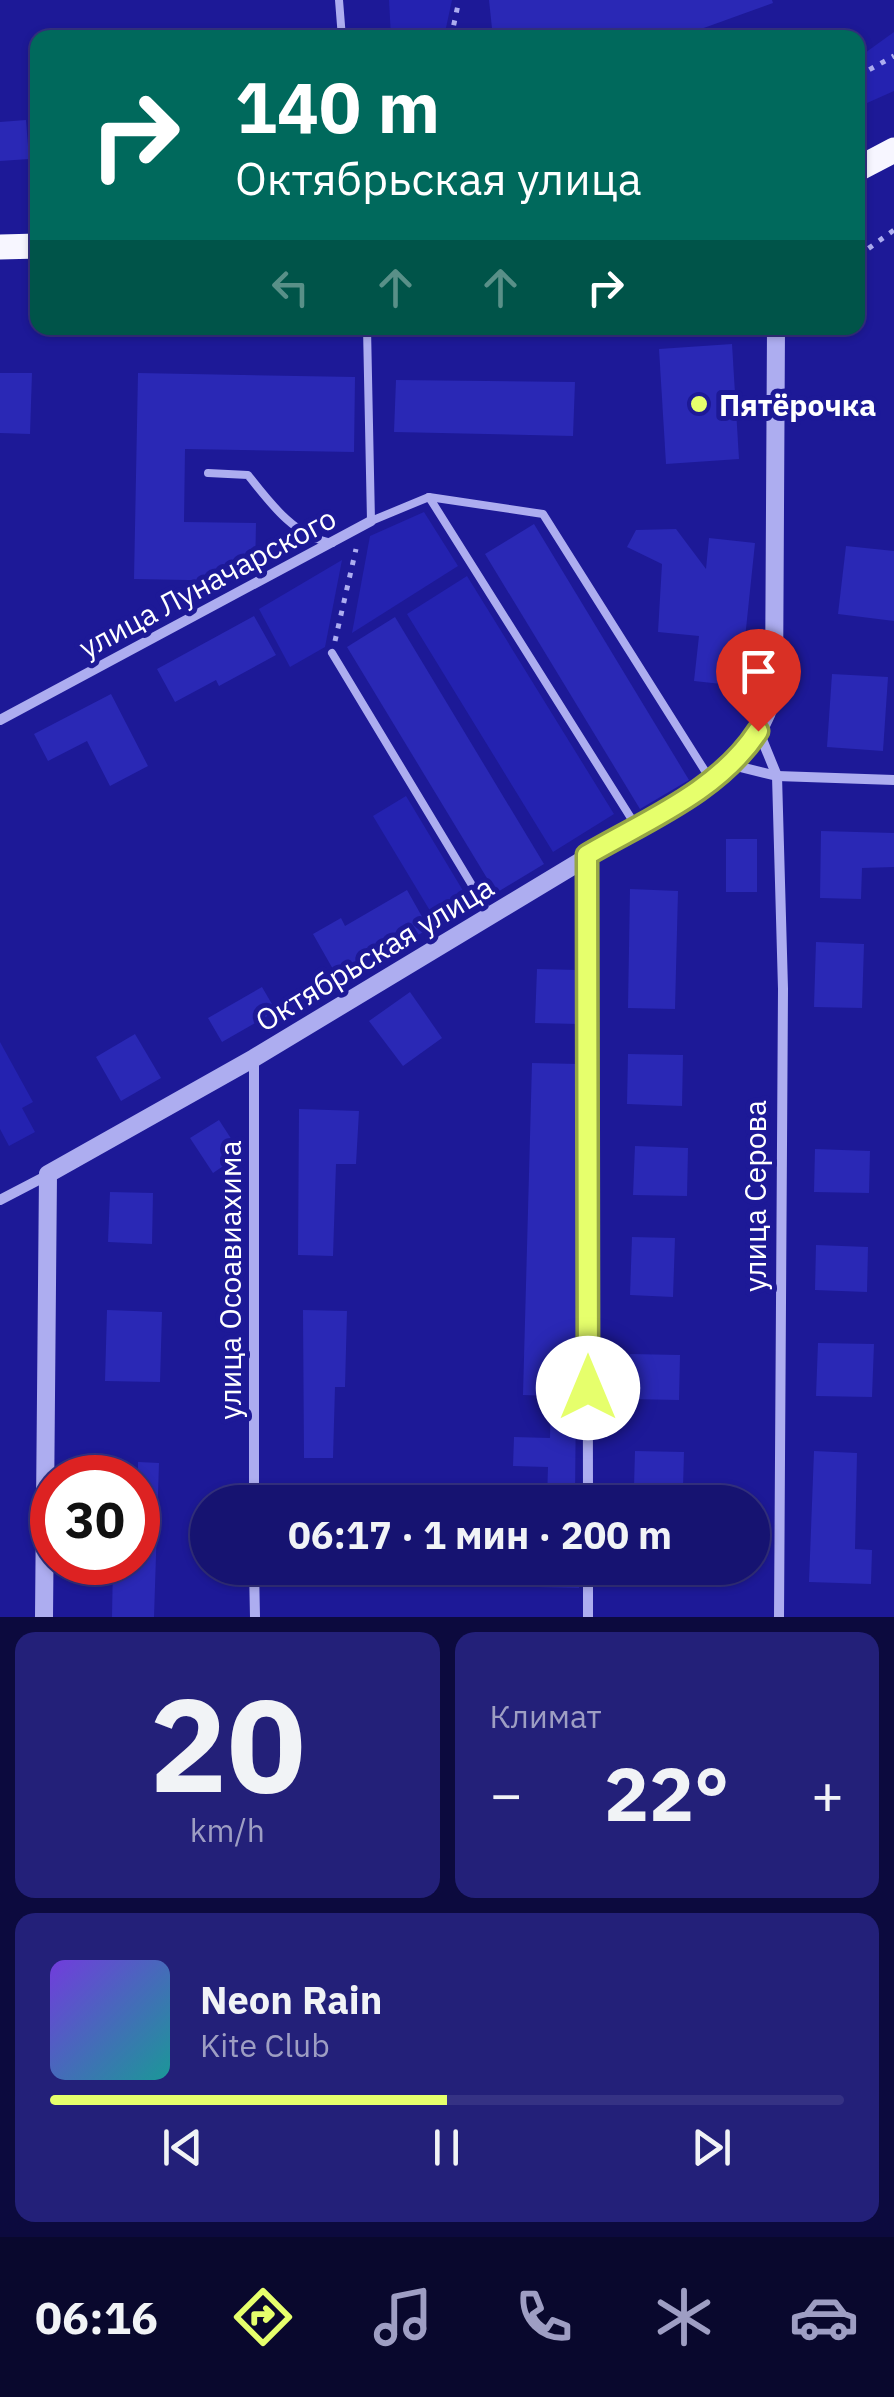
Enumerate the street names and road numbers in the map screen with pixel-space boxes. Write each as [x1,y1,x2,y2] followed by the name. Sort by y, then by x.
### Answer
[72,498,342,666] street label: улица Луначарского
[248,866,500,1040] street label: Октябрьская улица
[735,1100,774,1292] street label: улица Серова
[210,1140,249,1420] street label: улица Осоавиахима

